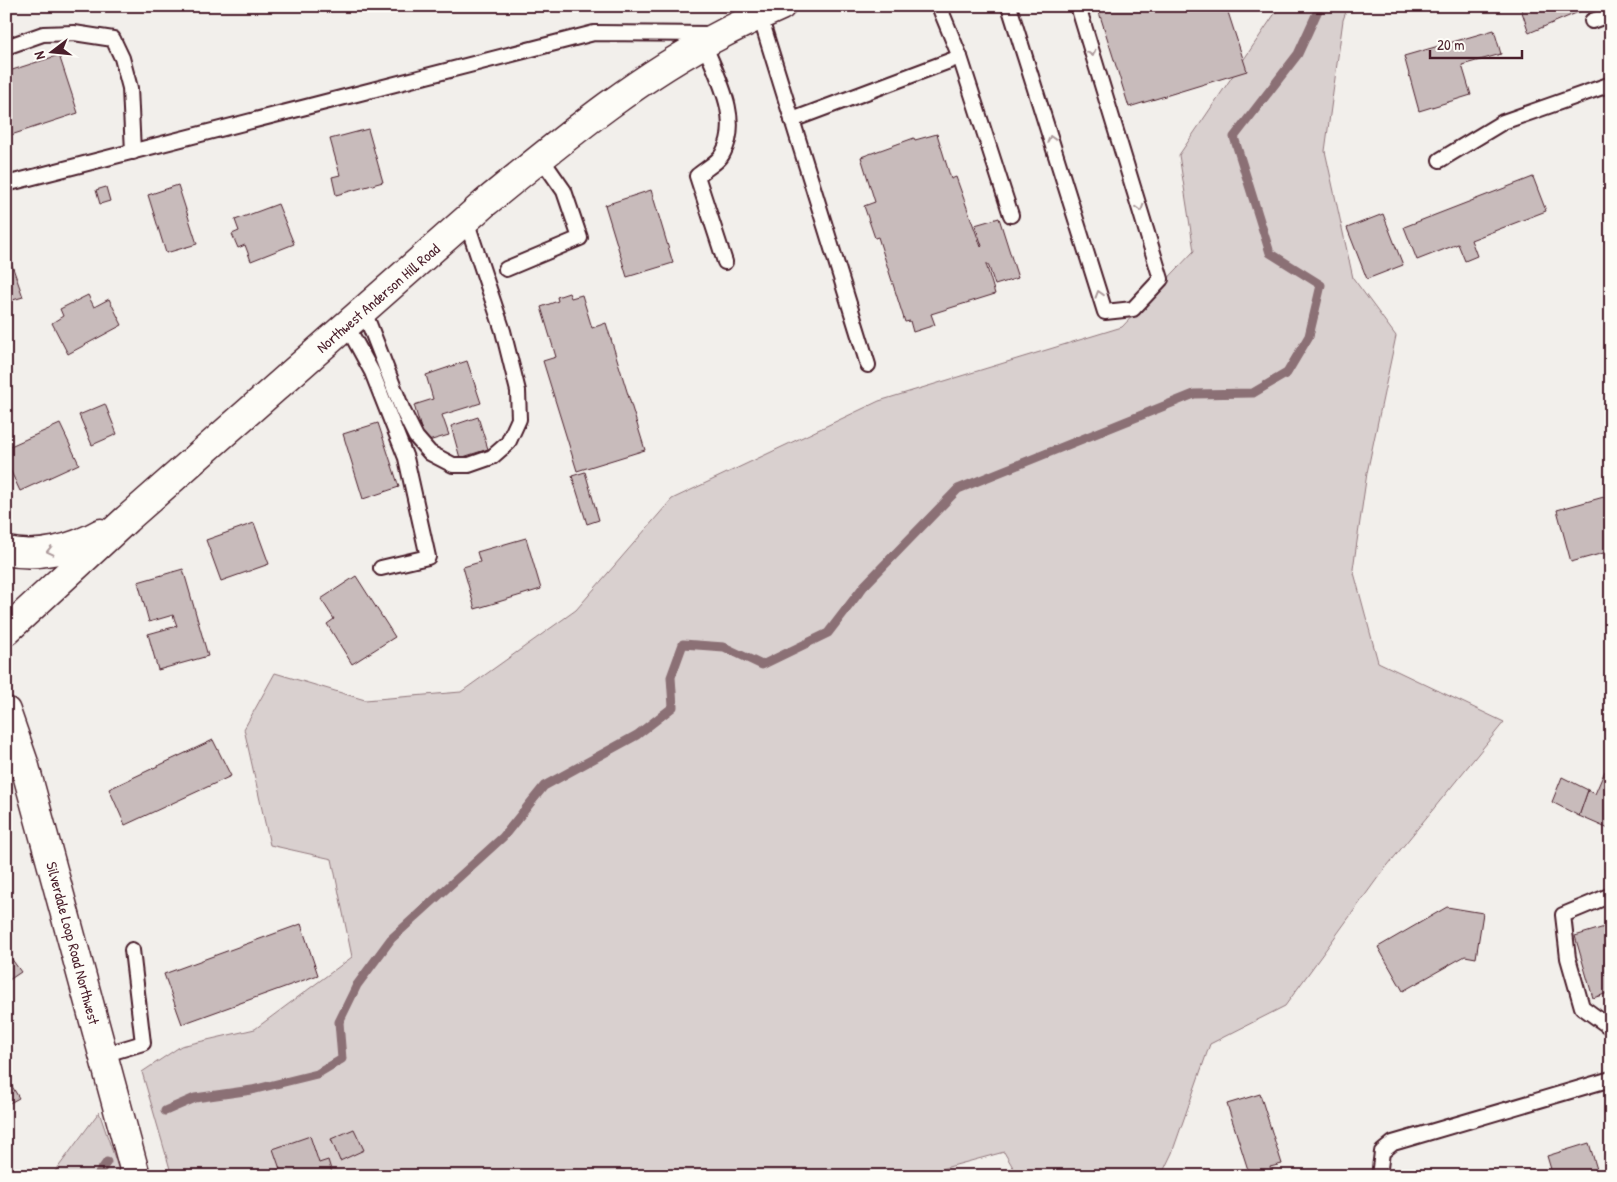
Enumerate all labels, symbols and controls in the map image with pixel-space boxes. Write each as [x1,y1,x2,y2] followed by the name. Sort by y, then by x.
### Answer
[28,28,78,78] north arrow
[1430,28,1522,60] scale bar
[1437,34,1464,55] text: 20 m
[1087,48,1097,57] one-way arrow
[29,49,49,62] text: N
[1046,136,1056,144] one-way arrow
[1134,204,1144,212] one-way arrow
[312,238,444,357] street label: Northwest Anderson Hill Road
[1095,291,1105,299] one-way arrow
[45,545,54,556] one-way arrow
[41,859,105,1028] street label: Silverdale Loop Road Northwest

